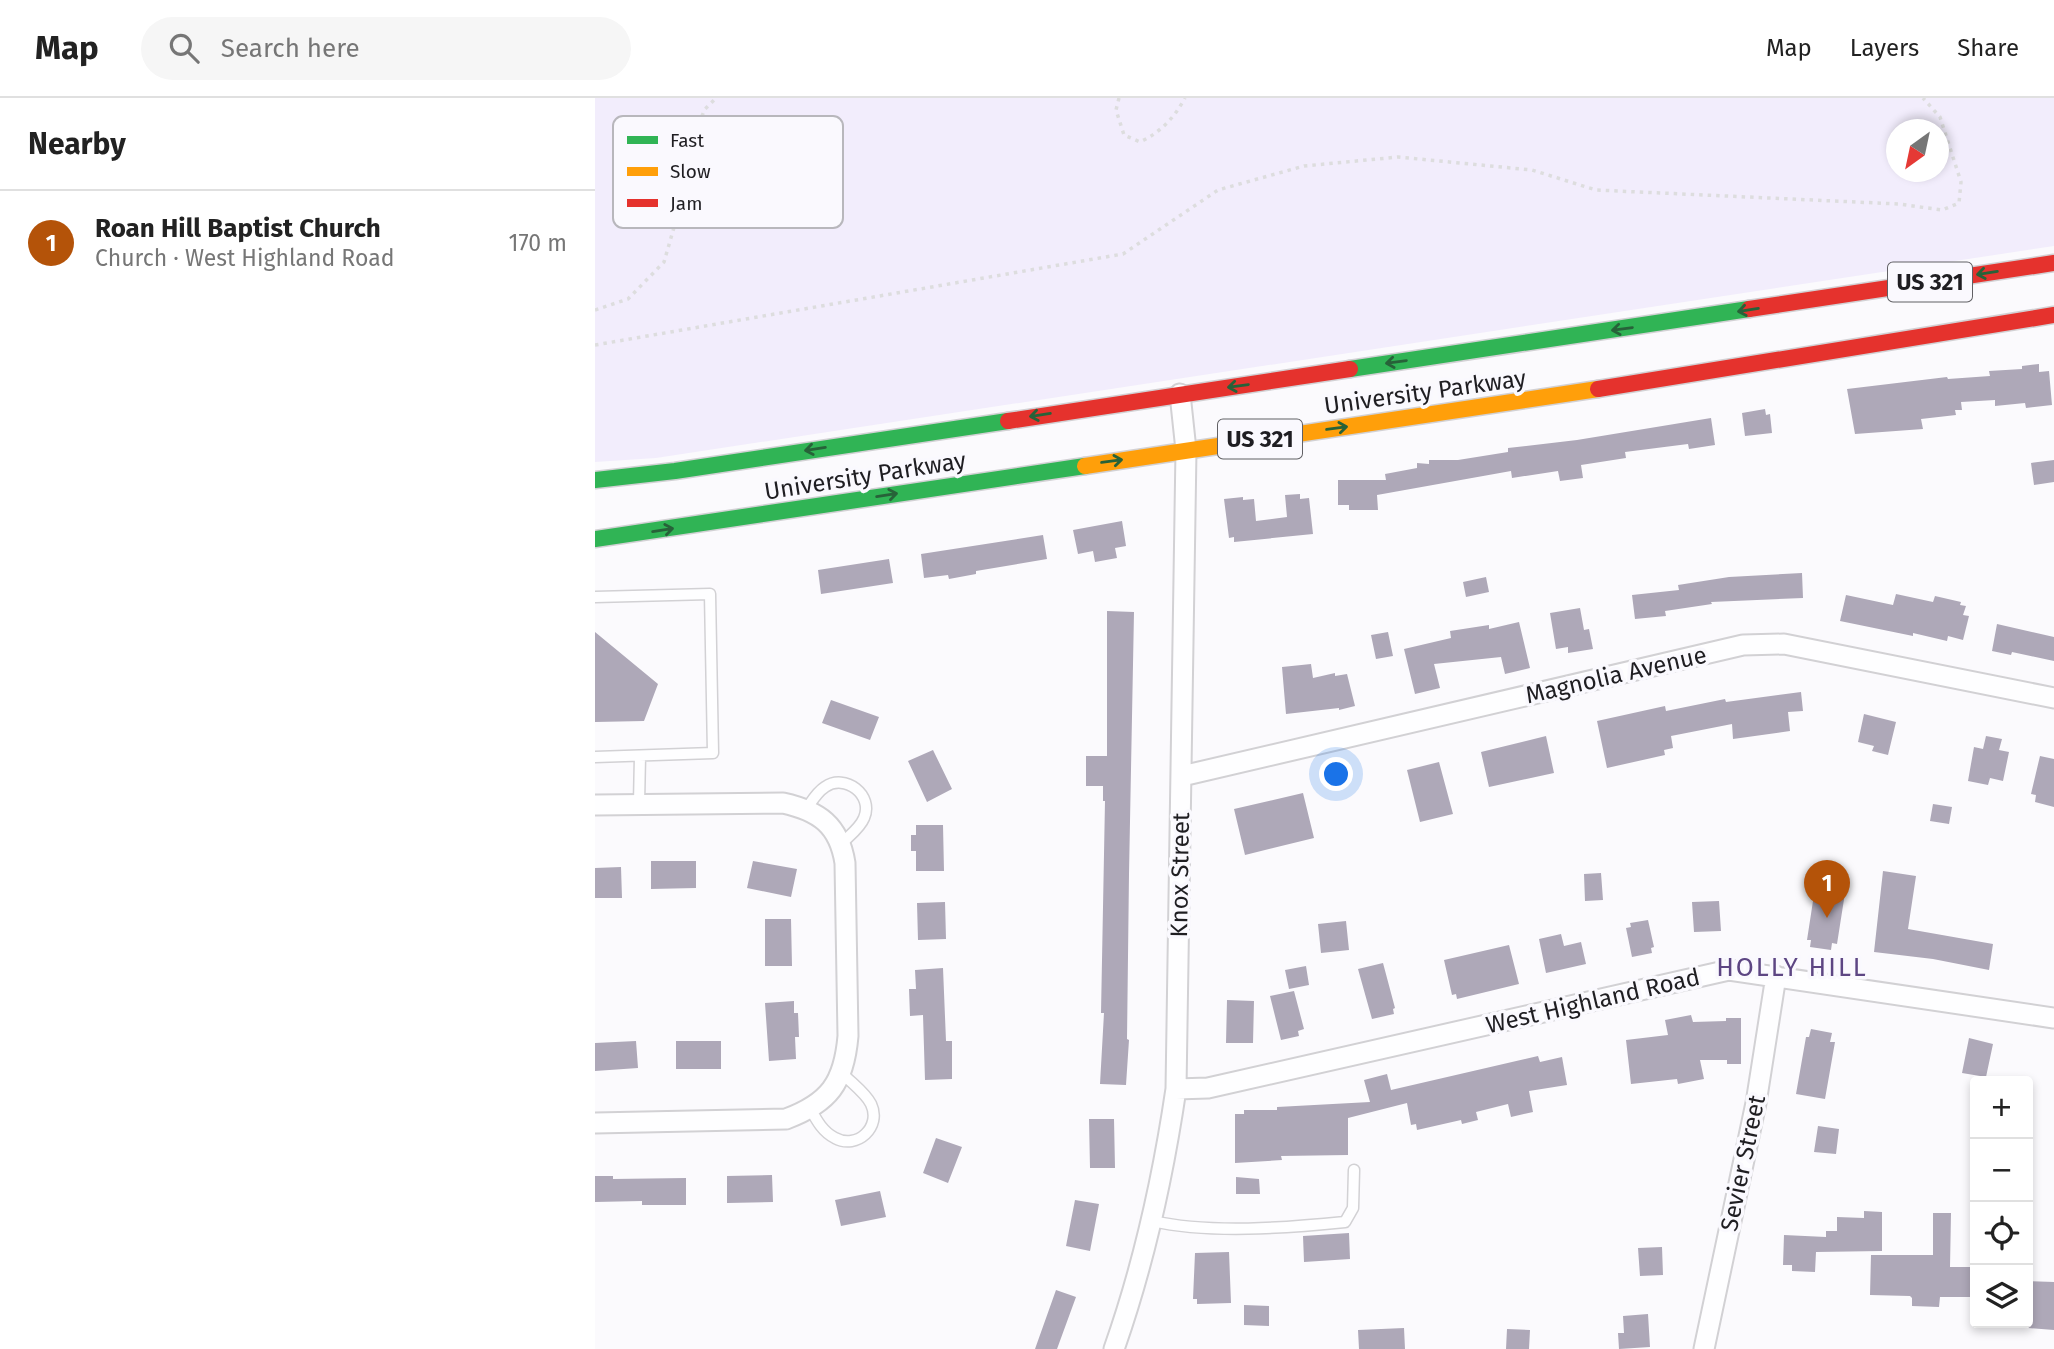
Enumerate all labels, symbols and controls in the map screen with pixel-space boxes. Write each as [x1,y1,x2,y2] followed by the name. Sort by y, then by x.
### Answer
[141,17,631,80] search box
[35,28,99,68] text: Map
[165,29,203,67] icon: search
[221,33,360,64] text: Search here
[1766,34,1812,62] text: Map
[1850,34,1919,62] text: Layers
[1957,34,2019,62] text: Share
[613,116,843,228] legend
[1886,119,1949,182] north arrow
[28,126,126,162] text: Nearby
[670,129,704,152] text: Fast
[670,160,711,183] text: Slow
[670,192,702,215] text: Jam
[95,213,381,244] text: Roan Hill Baptist Church
[46,229,56,257] text: 1
[508,229,567,257] text: 170 m
[95,244,394,272] text: Church · West Highland Road
[1888,262,1972,302] road number: US 321
[1976,267,1998,280] one-way arrow
[1737,304,1760,317] one-way arrow
[1611,323,1633,336] one-way arrow
[1386,356,1408,369] one-way arrow
[1322,364,1528,420] street label: University Parkway
[1227,379,1250,392] one-way arrow
[1029,409,1052,422] one-way arrow
[1218,420,1302,458] road number: US 321
[1326,421,1348,434] one-way arrow
[804,442,827,455] one-way arrow
[762,446,968,506] street label: University Parkway
[1101,455,1123,468] one-way arrow
[875,488,898,501] one-way arrow
[651,523,673,536] one-way arrow
[1523,641,1709,709] street label: Magnolia Avenue
[1319,757,1353,791] your location
[1165,812,1195,938] street label: Knox Street
[1804,860,1850,918] pin: 1
[1716,952,1868,983] district label: HOLLY HILL
[1483,963,1703,1039] street label: West Highland Road
[1970,1076,2033,1328] map controls
[1970,1076,2033,1139] button: +
[1715,1092,1771,1234] street label: Sevier Street
[1970,1139,2033,1202] button: −
[1970,1202,2033,1265] button: locate
[1970,1265,2033,1328] button: layers

